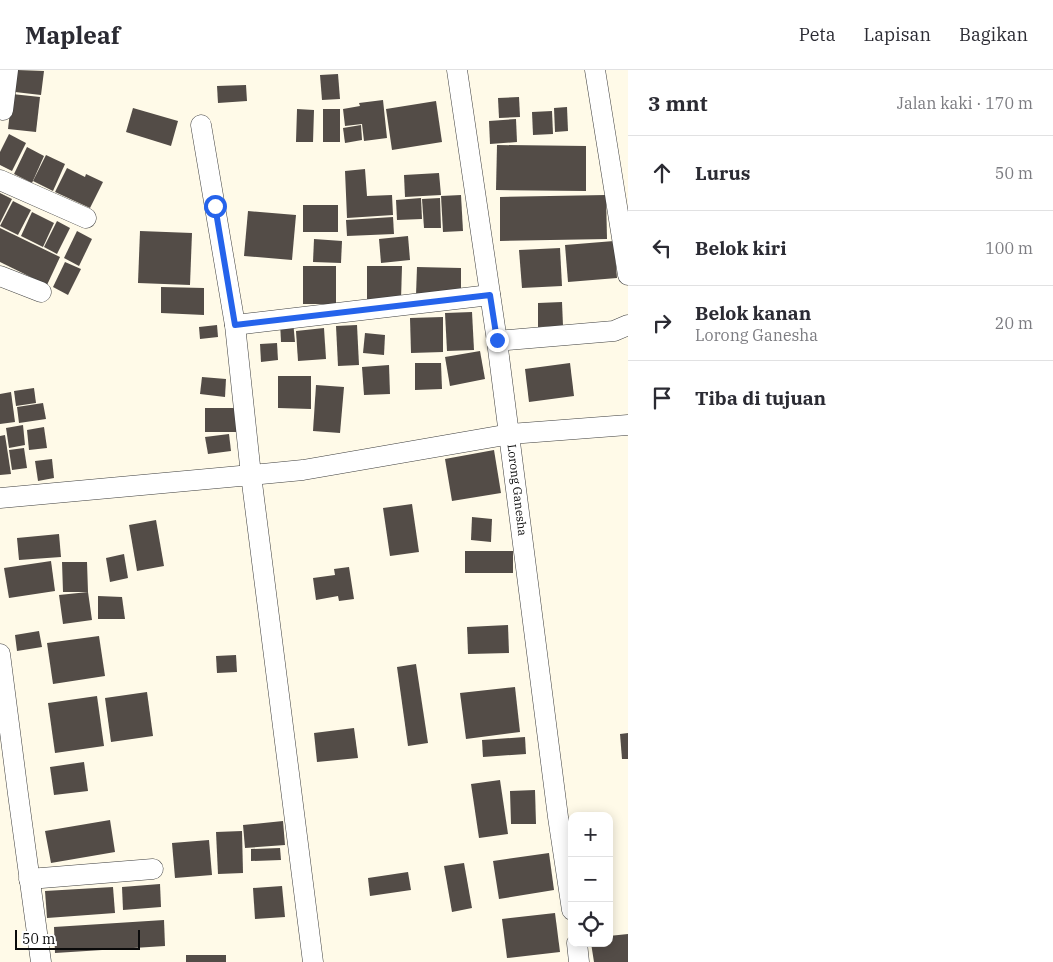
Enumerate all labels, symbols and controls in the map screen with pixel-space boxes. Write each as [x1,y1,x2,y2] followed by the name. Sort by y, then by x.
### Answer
[25,19,120,51] text: Mapleaf
[799,23,836,46] text: Peta
[864,23,931,46] text: Lapisan
[959,23,1028,46] text: Bagikan
[648,89,708,117] text: 3 mnt
[897,93,1033,113] text: Jalan kaki · 170 m
[648,159,676,187] icon: ahead
[695,161,750,185] text: Lurus
[995,163,1033,183] text: 50 m
[204,195,227,218] route start
[648,234,676,262] icon: left
[695,236,787,260] text: Belok kiri
[985,238,1033,258] text: 100 m
[695,301,811,325] text: Belok kanan
[648,309,676,337] icon: right
[995,313,1033,333] text: 20 m
[695,325,818,345] text: Lorong Ganesha
[486,329,509,352] route end
[648,384,676,412] icon: arrive
[695,386,826,410] text: Tiba di tujuan
[504,443,531,537] street label: Lorong Ganesha
[568,812,613,947] map controls
[568,812,613,857] button: +
[568,857,613,902] button: −
[568,902,613,947] button: locate
[15,927,140,950] scale bar
[22,930,55,948] text: 50 m

